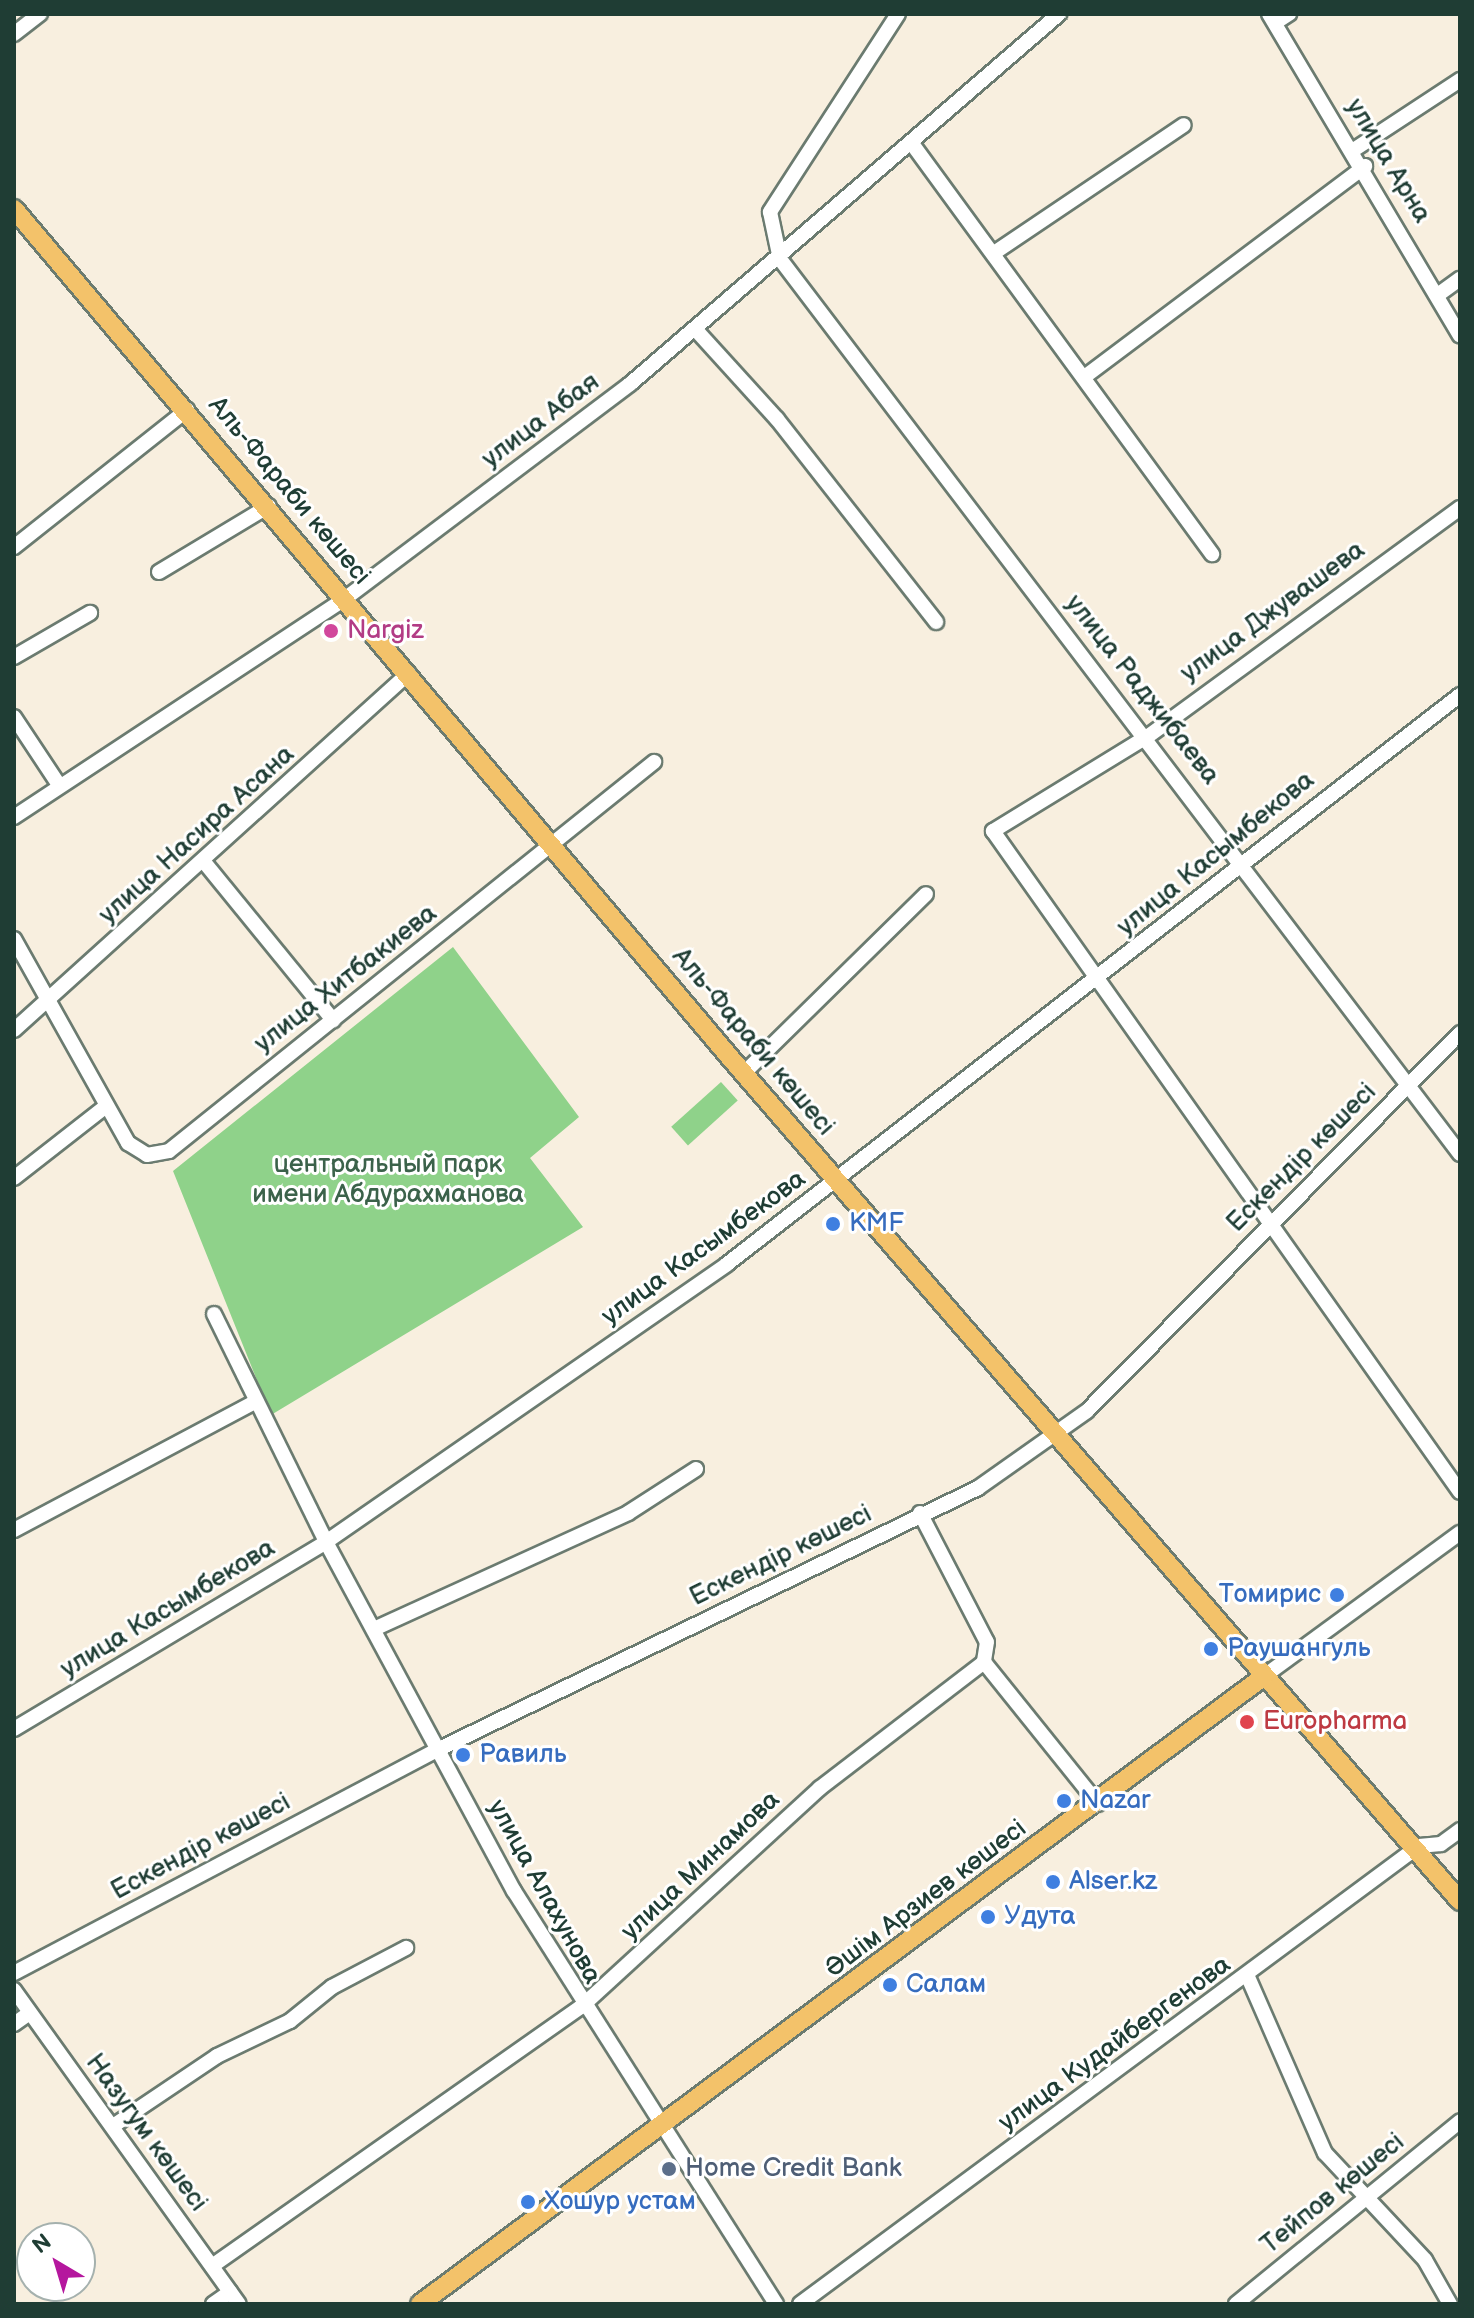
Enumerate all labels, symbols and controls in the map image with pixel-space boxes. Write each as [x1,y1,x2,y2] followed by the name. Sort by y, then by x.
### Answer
[1339,93,1437,229] street label: улица Арна
[476,367,606,475] street label: улица Абая
[201,391,377,591] street label: Аль-Фараби көшесі
[1175,535,1371,689] street label: улица Джувашева
[1058,589,1226,791] street label: улица Раджибаева
[347,615,424,647] place label: Nargiz
[322,622,340,640] marker: Nargiz
[93,739,301,931] street label: улица Насира Асана
[1111,765,1321,943] street label: улица Касымбекова
[249,898,443,1060] street label: улица Хитбакиева
[665,942,841,1142] street label: Аль-Фараби көшесі
[1221,1077,1383,1239] street label: Ескендір көшесі
[252,1149,524,1210] park label: центральный парк имени Абдурахманова
[596,1164,812,1332] street label: улица Касымбекова
[849,1208,904,1240] place label: KMF
[824,1215,842,1233] marker: KMF
[685,1499,877,1613] street label: Ескендір көшесі
[55,1533,281,1685] street label: улица Касымбекова
[1219,1579,1321,1611] place label: Томирис
[1328,1586,1346,1604] marker: Томирис
[1227,1633,1371,1665] place label: Раушангуль
[1202,1640,1220,1658] marker: Раушангуль
[1263,1706,1407,1738] place label: Europharma
[1238,1713,1256,1731] marker: Europharma
[479,1739,567,1771] place label: Равиль
[454,1746,472,1764] marker: Равиль
[615,1785,787,1947] street label: улица Минамова
[1080,1785,1150,1817] place label: Nazar
[106,1787,296,1907] street label: Ескендір көшесі
[1055,1792,1073,1810] marker: Nazar
[480,1794,608,1990] street label: улица Алахунова
[819,1813,1033,1985] street label: Әшім Арзиев көшесі
[1069,1866,1157,1898] place label: Alser.kz
[1044,1873,1062,1891] marker: Alser.kz
[1004,1901,1076,1933] place label: Удута
[979,1908,997,1926] marker: Удута
[993,1949,1237,2139] street label: улица Кудайбергенова
[906,1969,986,2001] place label: Салам
[881,1976,899,1994] marker: Салам
[78,2048,214,2218] street label: Назугум көшесі
[1255,2127,1411,2261] street label: Тейпов көшесі
[685,2153,901,2185] place label: Home Credit Bank
[660,2160,678,2178] marker: Home Credit Bank
[544,2186,696,2218] place label: Хошур устам
[519,2193,537,2211] marker: Хошур устам
[16,2222,96,2302] north arrow
[27,2229,57,2260] text: N

